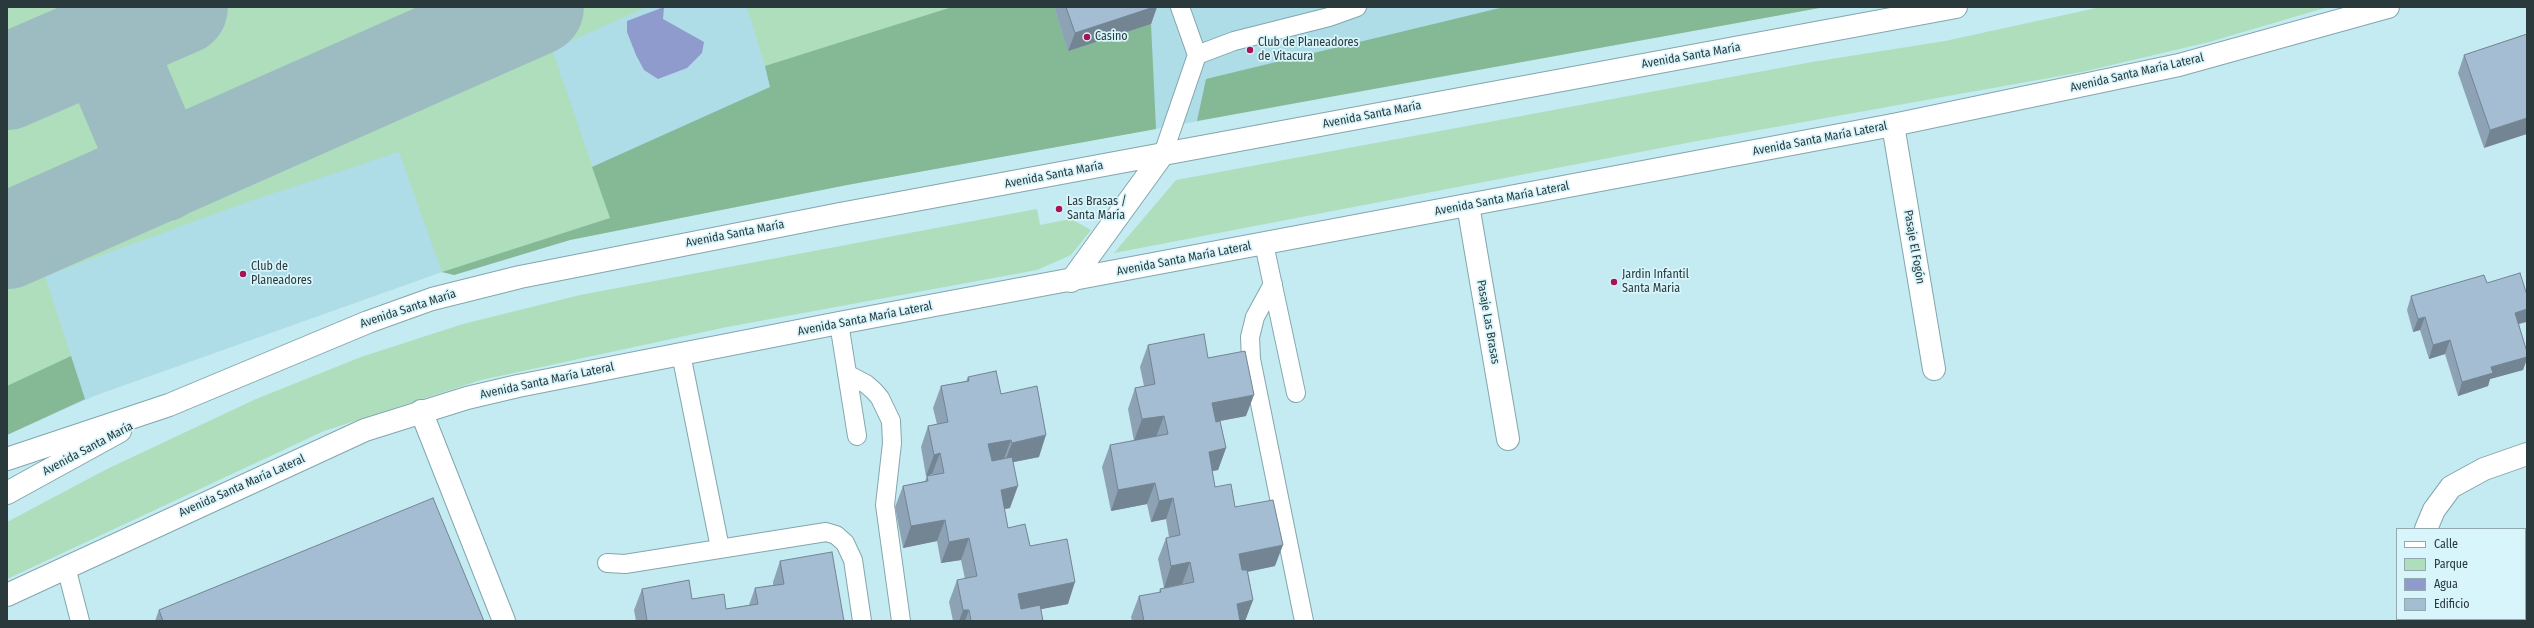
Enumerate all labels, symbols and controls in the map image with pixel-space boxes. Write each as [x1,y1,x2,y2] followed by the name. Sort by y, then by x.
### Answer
[1095,30,1128,44] place label: Casino
[1082,32,1092,42] marker: Casino
[1258,36,1359,64] place label: Club de Planeadores de Vitacura
[1640,40,1742,72] street label: Avenida Santa María
[1245,45,1255,55] marker: Club de Planeadores de Vitacura
[2069,51,2205,95] street label: Avenida Santa María Lateral
[1321,98,1423,132] street label: Avenida Santa María
[1752,119,1888,159] street label: Avenida Santa María Lateral
[1003,158,1105,192] street label: Avenida Santa María
[1434,179,1570,219] street label: Avenida Santa María Lateral
[1067,195,1127,223] place label: Las Brasas / Santa María
[1054,204,1064,214] marker: Las Brasas / Santa María
[1900,209,1928,285] street label: Pasaje El Fogón
[684,217,786,251] street label: Avenida Santa María
[1116,239,1252,279] street label: Avenida Santa María Lateral
[251,260,312,288] place label: Club de Planeadores
[1622,268,1689,296] place label: Jardin Infantil Santa Maria
[238,269,248,279] marker: Club de Planeadores
[1609,277,1619,287] marker: Jardin Infantil Santa Maria
[1474,279,1502,365] street label: Pasaje Las Brasas
[358,287,458,331] street label: Avenida Santa María
[797,299,933,339] street label: Avenida Santa María Lateral
[479,360,615,402] street label: Avenida Santa María Lateral
[40,419,136,479] street label: Avenida Santa María
[177,452,307,520] street label: Avenida Santa María Lateral
[2396,528,2526,620] legend
[2434,537,2458,551] text: Calle
[2434,557,2468,571] text: Parque
[2434,577,2458,591] text: Agua
[2434,597,2470,611] text: Edificio

